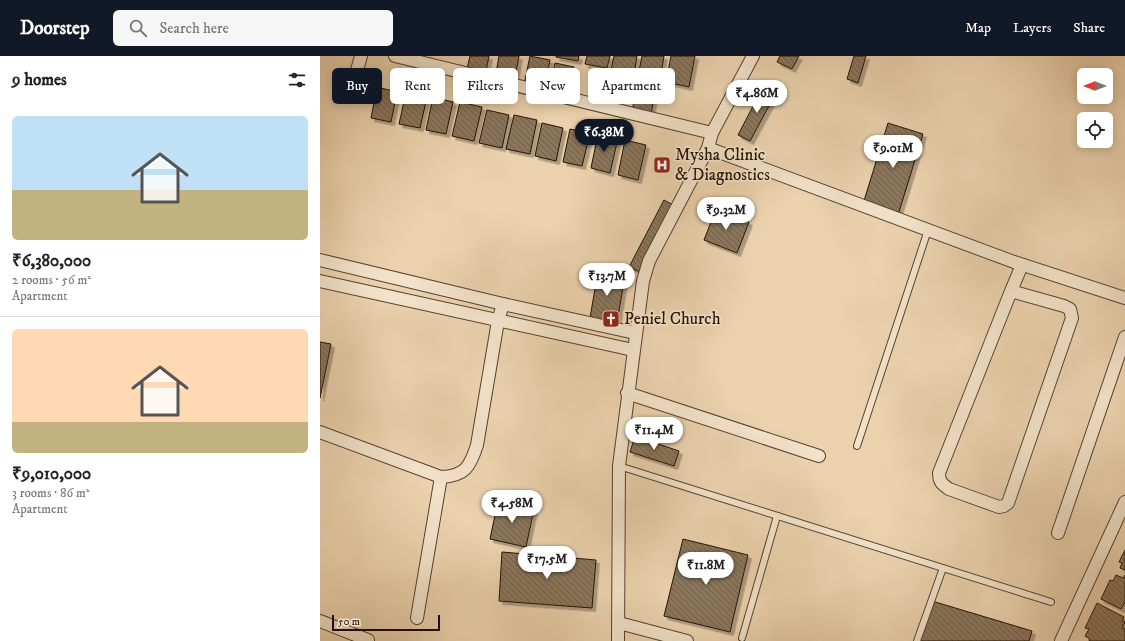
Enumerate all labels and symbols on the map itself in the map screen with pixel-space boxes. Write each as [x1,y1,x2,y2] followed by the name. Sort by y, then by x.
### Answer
[1077,68,1113,104] north arrow
[724,80,790,114] pin: ₹4.86M
[571,119,637,153] pin: ₹6.38M
[860,135,926,169] pin: ₹9.01M
[675,144,770,186] place label: Mysha Clinic & Diagnostics
[652,155,672,175] hospital icon: Mysha Clinic & Diagnostics
[693,197,759,231] pin: ₹9.32M
[574,263,640,297] pin: ₹13.7M
[624,308,721,330] place label: Peniel Church
[601,309,621,329] church icon: Peniel Church
[621,417,687,451] pin: ₹11.4M
[479,490,545,524] pin: ₹4.58M
[514,546,580,580] pin: ₹17.5M
[673,552,739,586] pin: ₹11.8M
[332,613,440,632] scale bar

